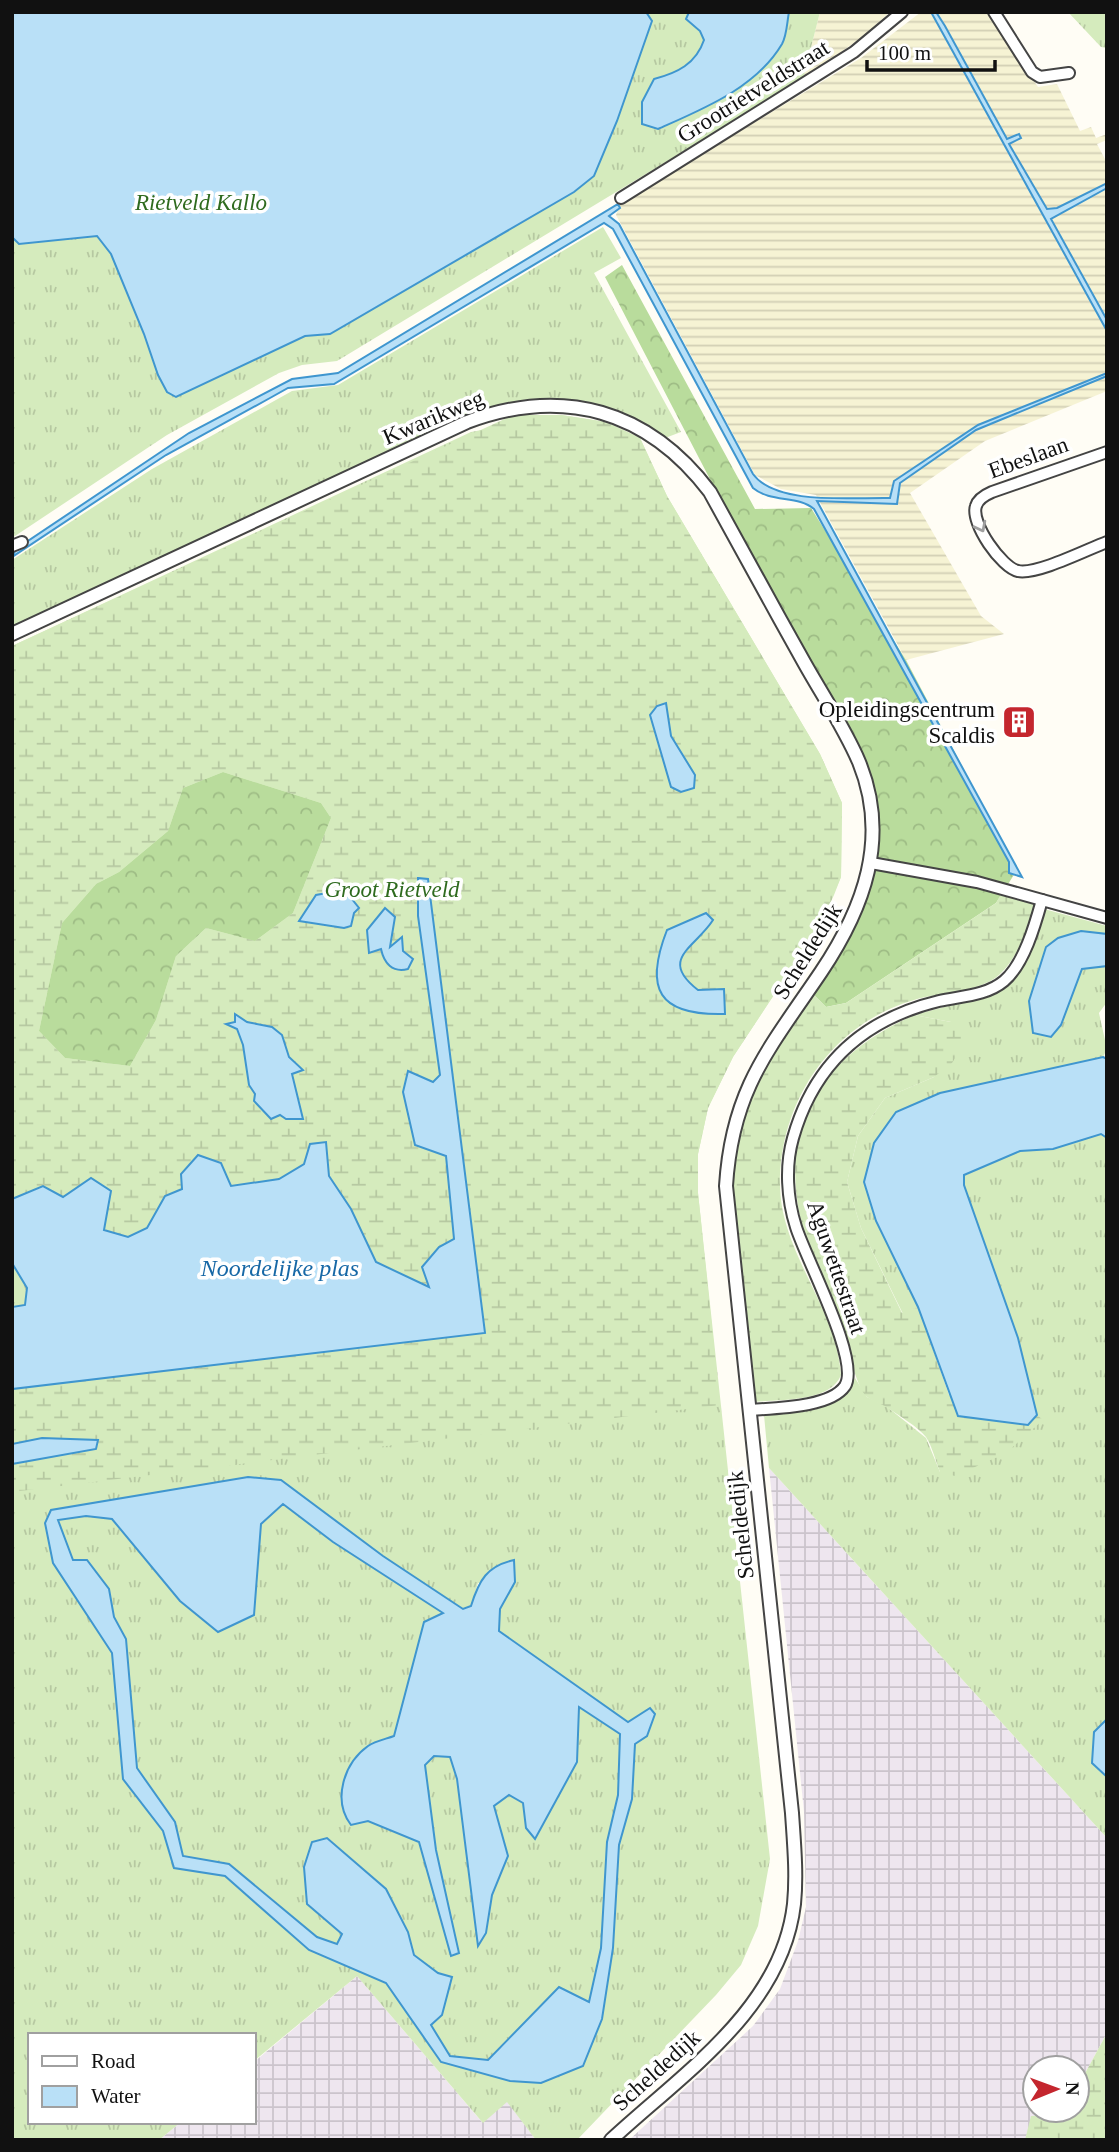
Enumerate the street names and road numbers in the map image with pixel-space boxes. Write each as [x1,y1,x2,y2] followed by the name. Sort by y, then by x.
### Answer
[673,34,834,148] street label: Grootrietveldstraat
[379,385,488,450] street label: Kwarikweg
[985,431,1072,483] street label: Ebeslaan
[768,898,847,1004] street label: Scheldedijk
[802,1197,871,1338] street label: Aguwettestraat
[722,1469,759,1580] street label: Scheldedijk
[608,2024,705,2116] street label: Scheldedijk

